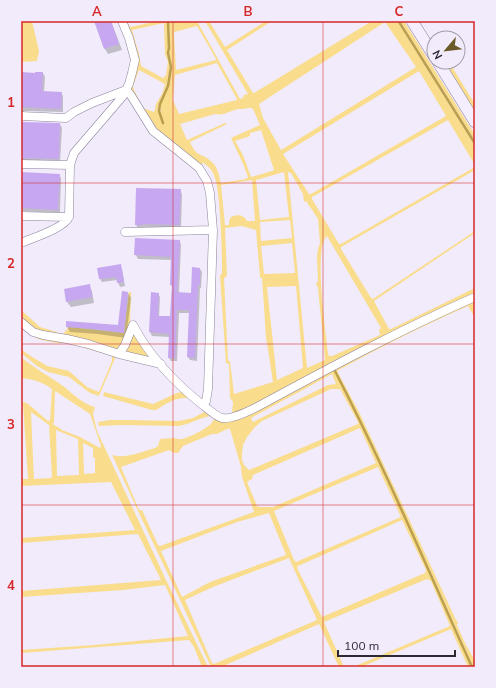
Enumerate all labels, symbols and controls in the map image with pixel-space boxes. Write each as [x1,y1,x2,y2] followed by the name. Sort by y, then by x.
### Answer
[92,3,102,19] text: A
[244,3,253,19] text: B
[395,3,404,19] text: C
[426,30,466,70] north arrow
[429,48,445,62] text: N
[7,94,15,110] text: 1
[7,255,15,271] text: 2
[7,416,15,432] text: 3
[7,577,15,593] text: 4
[338,632,455,658] scale bar
[344,638,379,653] text: 100 m

